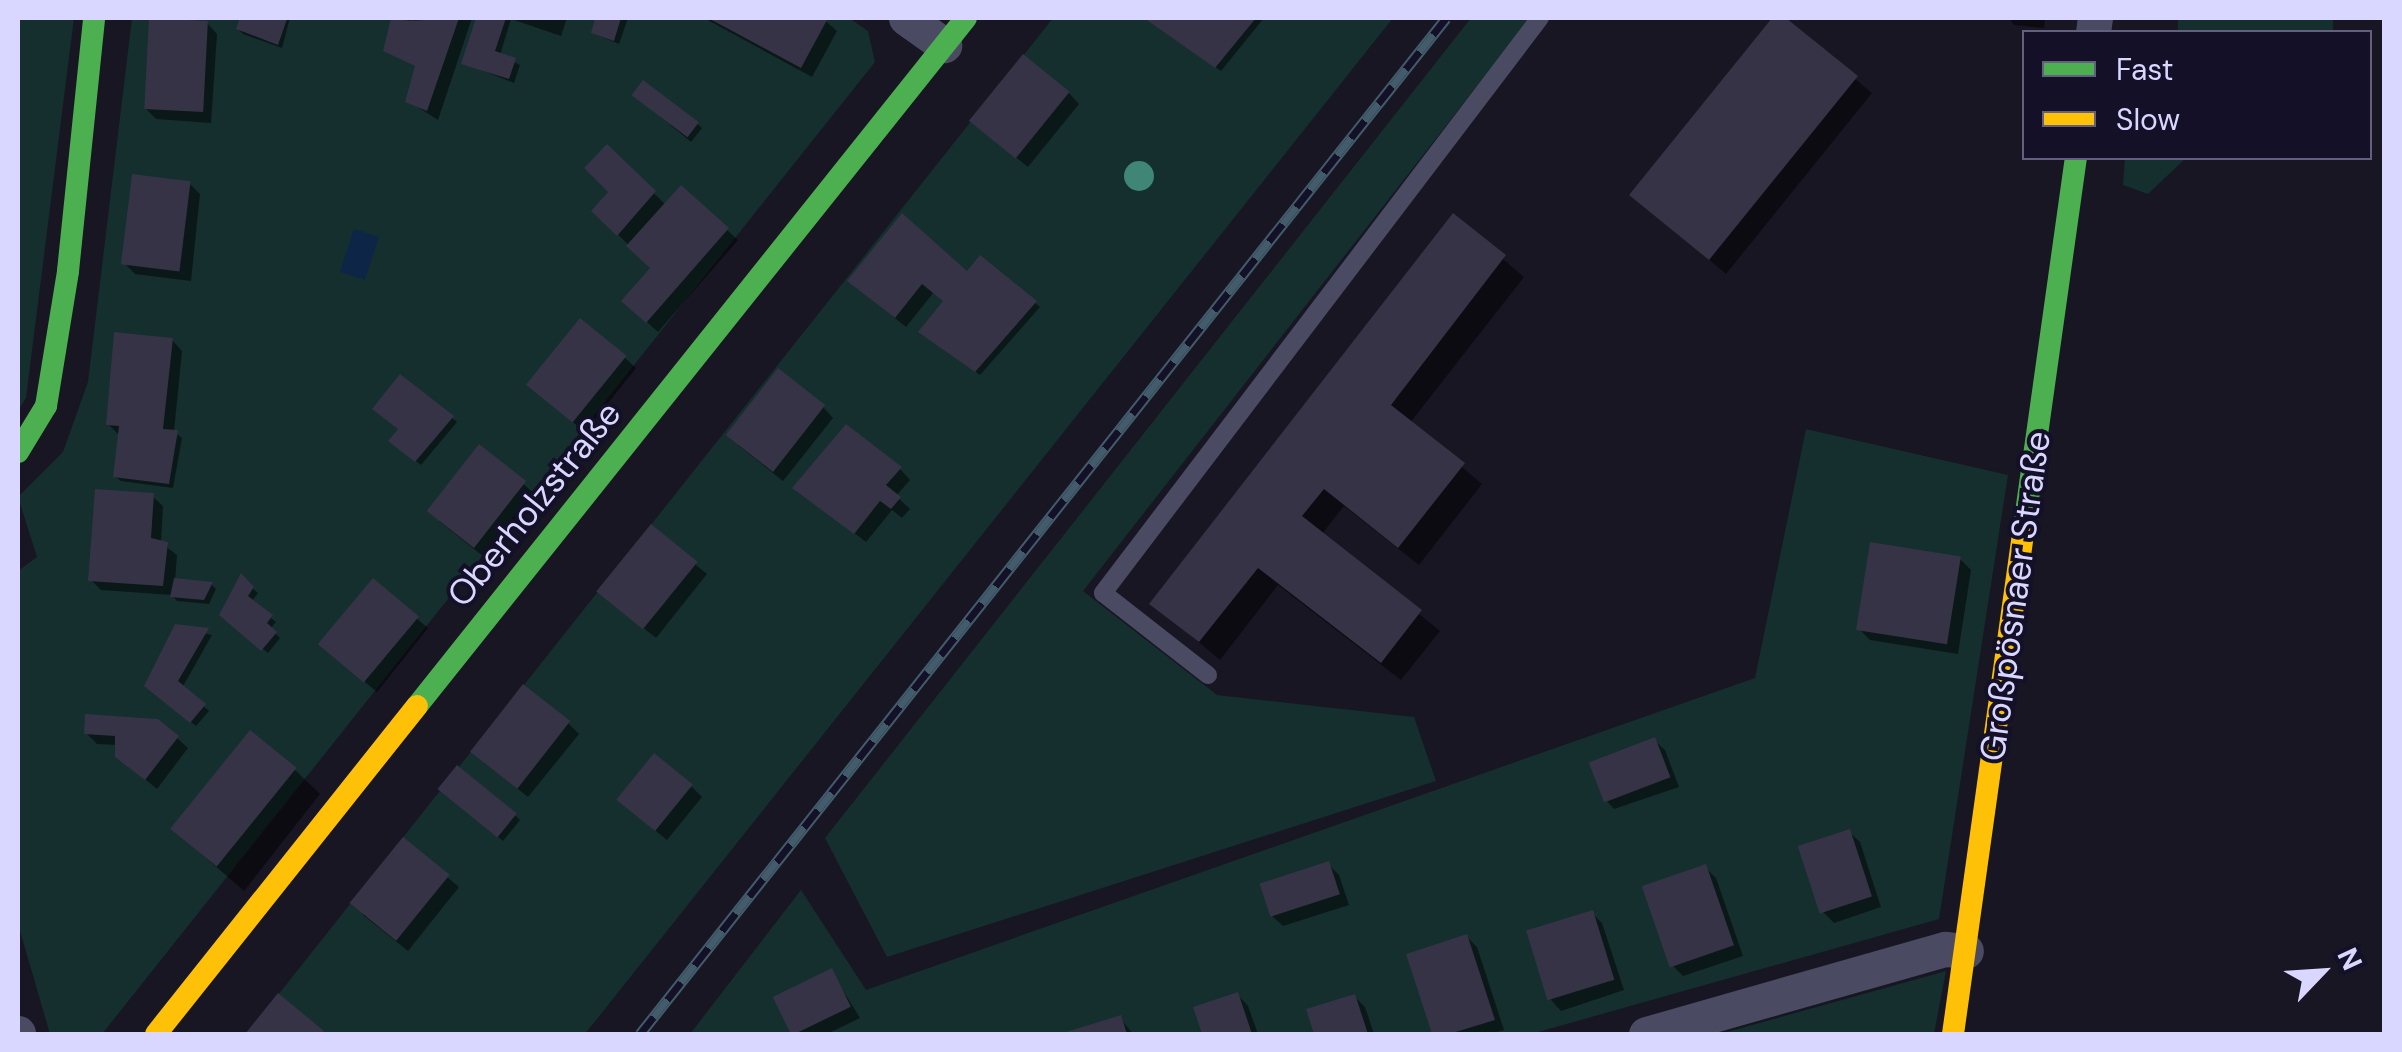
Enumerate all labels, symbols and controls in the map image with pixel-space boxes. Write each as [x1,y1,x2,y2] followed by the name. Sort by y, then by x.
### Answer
[2022,30,2372,160] legend
[2116,50,2174,89] text: Fast
[2116,100,2180,139] text: Slow
[439,393,629,615] street label: Oberholzstraße
[1971,428,2059,764] street label: Großpösnaer Straße
[2272,922,2372,1022] north arrow
[2329,942,2371,976] text: N

